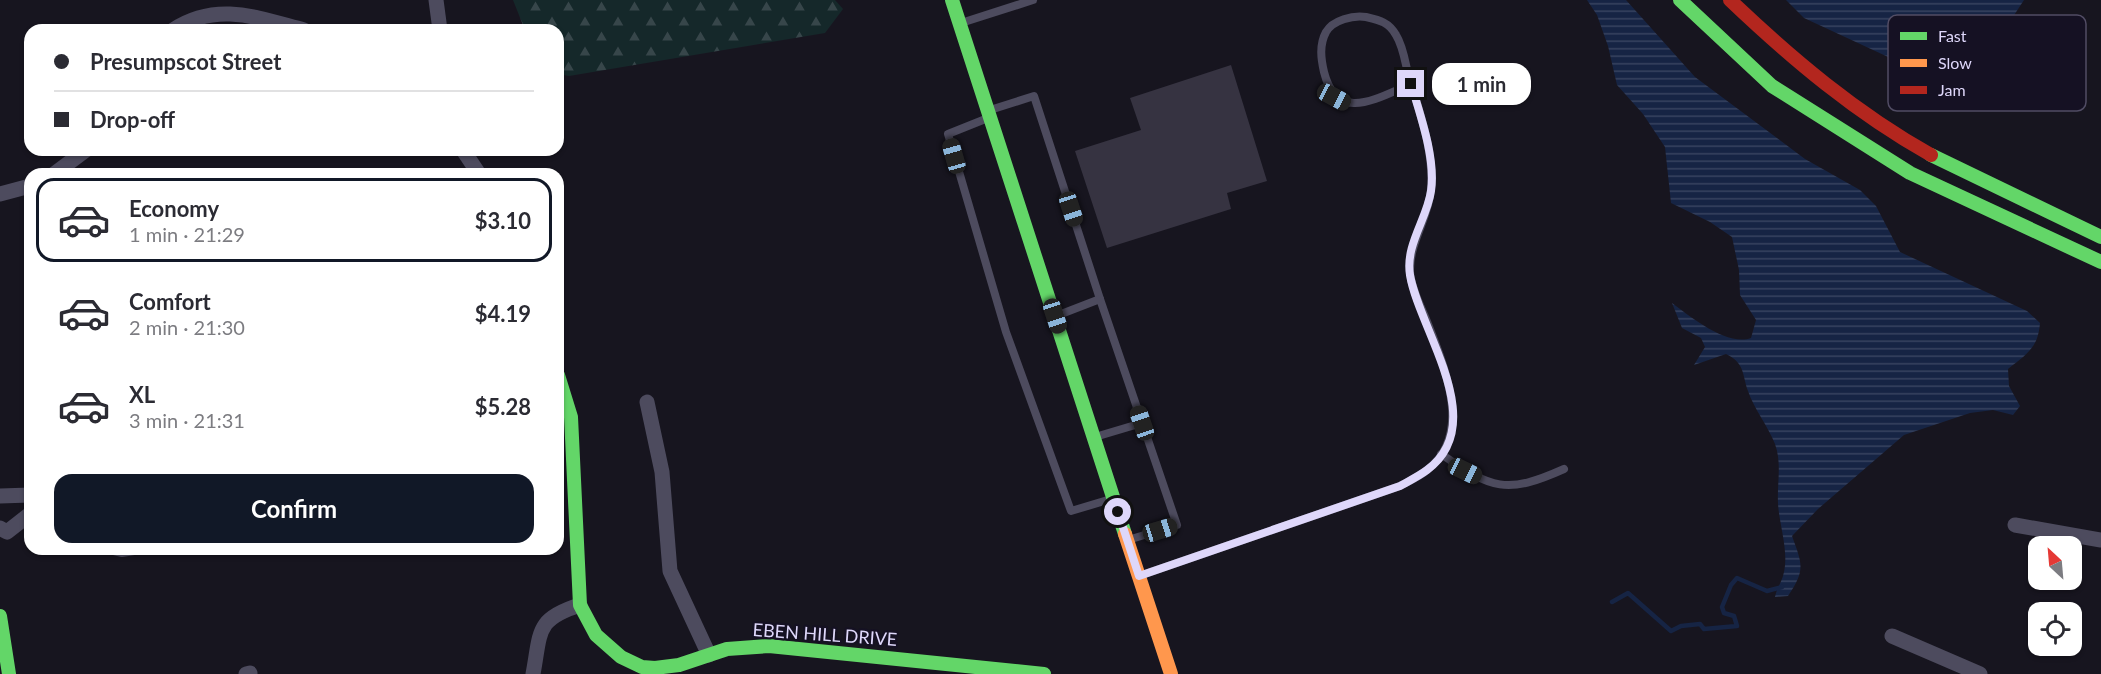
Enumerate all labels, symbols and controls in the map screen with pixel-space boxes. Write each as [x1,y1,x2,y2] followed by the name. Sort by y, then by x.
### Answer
[1888,15,2086,111] legend
[1938,26,1967,45] text: Fast
[90,48,281,75] text: Presumpscot Street
[1938,53,1972,72] text: Slow
[1432,63,1531,105] callout: 1 min
[1397,70,1424,97] route end
[1457,72,1506,96] text: 1 min
[1938,80,1966,99] text: Jam
[1314,81,1354,113] car
[90,106,175,133] text: Drop-off
[940,136,968,176] car
[1057,189,1085,229] car
[57,193,111,247] icon: car
[129,195,219,222] text: Economy
[475,207,531,234] text: $3.10
[129,222,245,246] text: 1 min · 21:29
[57,286,111,340] icon: car
[129,288,211,315] text: Comfort
[1041,296,1069,336] car
[475,300,531,327] text: $4.19
[129,315,245,339] text: 2 min · 21:30
[57,379,111,433] icon: car
[129,381,155,408] text: XL
[475,393,531,420] text: $5.28
[1128,403,1156,443] car
[129,408,245,432] text: 3 min · 21:31
[1445,455,1485,487] car
[54,474,534,543] button: Confirm
[1104,498,1131,525] route start
[1140,516,1180,544] car
[2028,536,2082,590] north arrow
[2028,536,2082,656] map controls
[2028,602,2082,656] button: locate
[752,618,898,650] street label: EBEN HILL DRIVE

